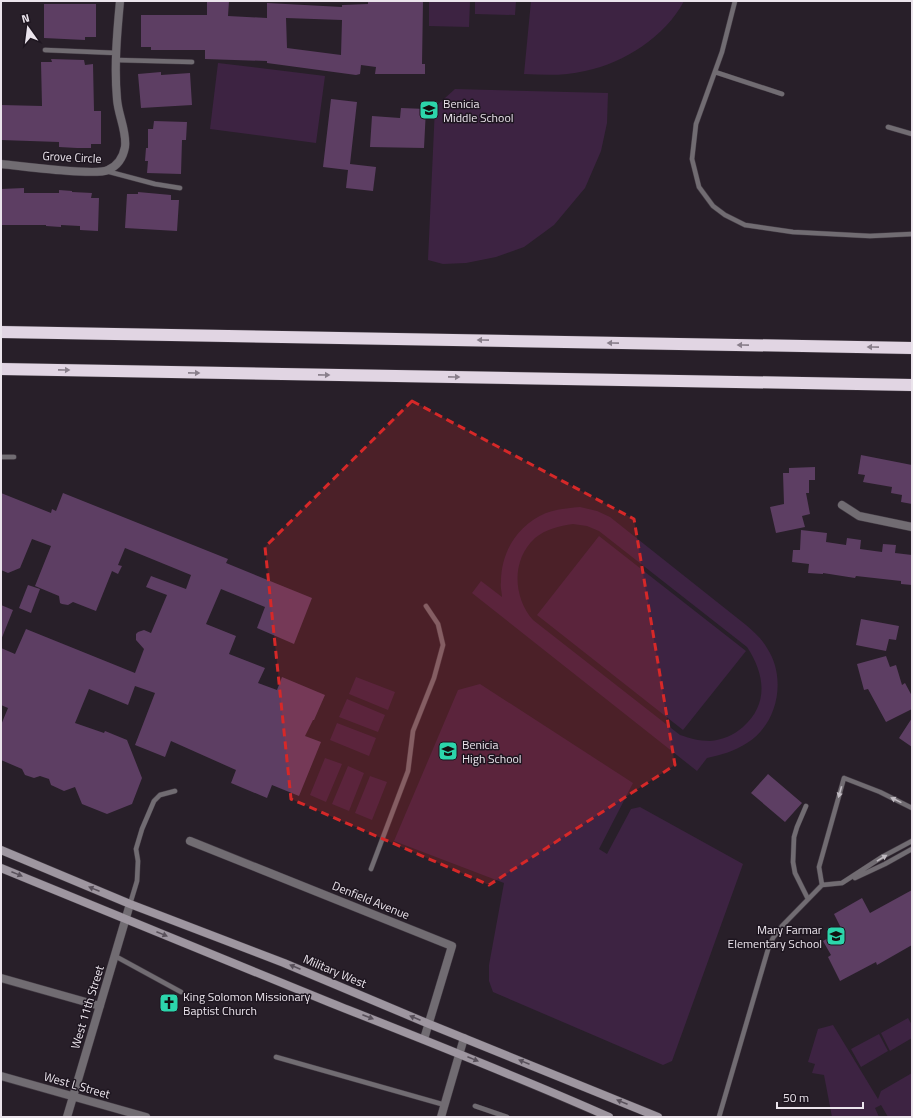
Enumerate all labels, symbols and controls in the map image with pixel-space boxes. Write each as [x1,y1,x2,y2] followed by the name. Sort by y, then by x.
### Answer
[8,8,48,48] north arrow
[20,10,31,27] text: N
[443,94,514,127] place label: Benicia Middle School
[418,99,440,121] school or university icon: Benicia Middle School
[42,146,102,168] street label: Grove Circle
[476,337,489,343] one-way arrow
[607,339,619,346] one-way arrow
[736,342,749,348] one-way arrow
[866,344,879,350] one-way arrow
[58,367,70,374] one-way arrow
[188,370,201,376] one-way arrow
[318,372,331,378] one-way arrow
[448,374,461,380] one-way arrow
[462,735,522,768] place label: Benicia High School
[437,740,459,762] school or university icon: Benicia High School
[837,786,843,798] one-way arrow
[890,797,902,803] one-way arrow
[876,854,888,861] one-way arrow
[11,872,23,878] one-way arrow
[329,876,413,924] street label: Denfield Avenue
[88,885,100,891] one-way arrow
[728,920,822,953] place label: Mary Farmar Elementary School
[825,925,847,947] school or university icon: Mary Farmar Elementary School
[156,931,168,937] one-way arrow
[300,949,370,993] street label: Military West
[65,962,109,1051] street label: West 11th Street
[288,964,300,970] one-way arrow
[183,987,311,1020] place label: King Solomon Missionary Baptist Church
[158,992,180,1014] church icon: King Solomon Missionary Baptist Church
[363,1015,375,1021] one-way arrow
[409,1015,420,1021] one-way arrow
[467,1057,479,1063] one-way arrow
[518,1059,530,1065] one-way arrow
[42,1066,113,1104] street label: West L Street
[777,1084,863,1110] scale bar
[783,1088,809,1107] text: 50 m
[616,1099,628,1105] one-way arrow

